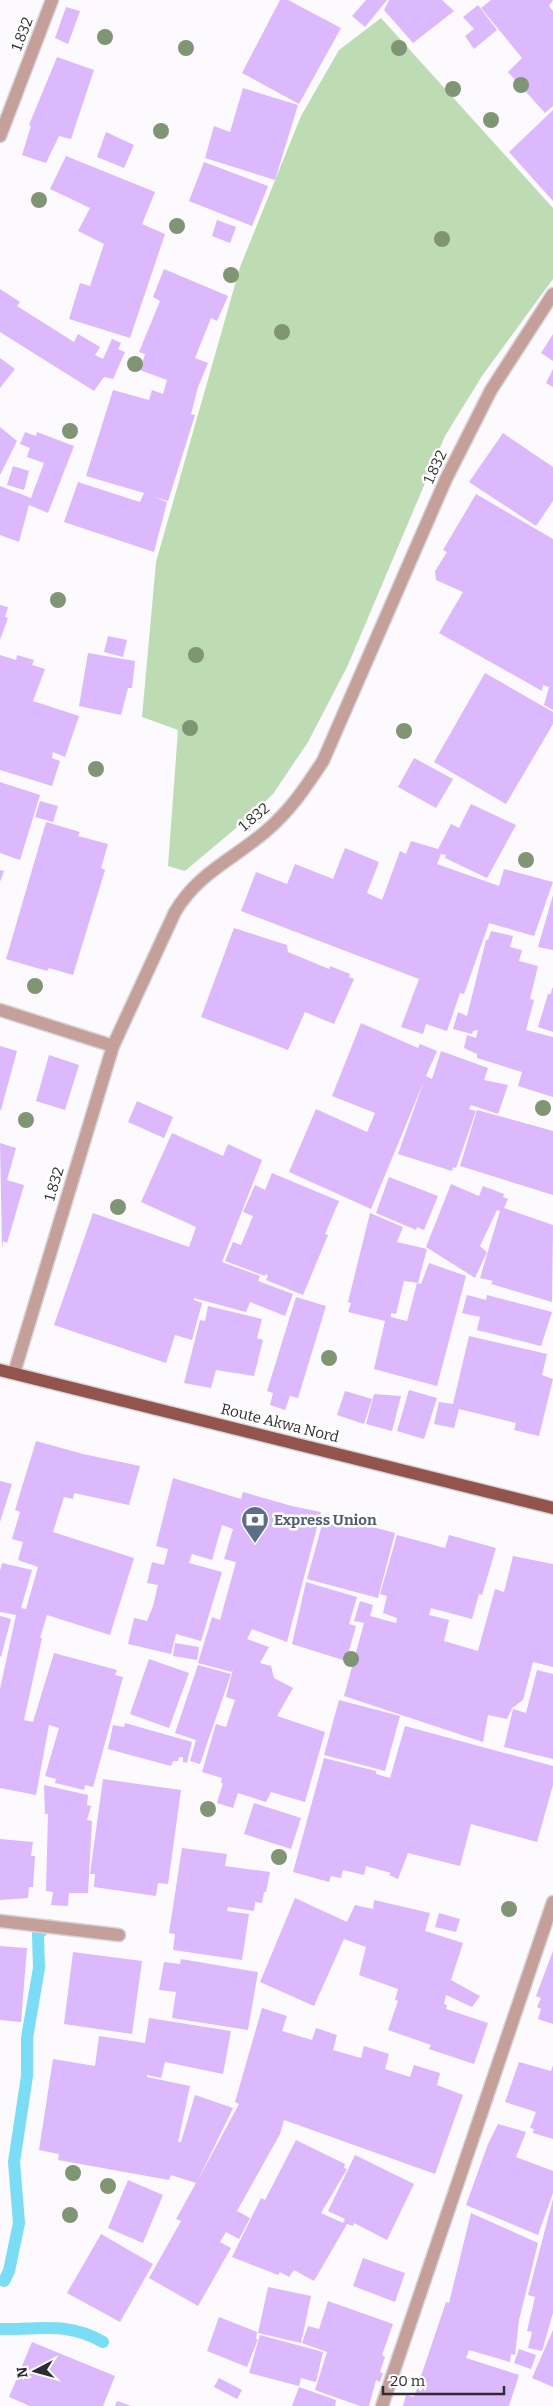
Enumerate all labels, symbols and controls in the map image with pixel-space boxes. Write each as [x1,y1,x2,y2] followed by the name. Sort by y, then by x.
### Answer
[7,15,37,53] street label: 1.832
[419,447,451,487] street label: 1.832
[235,799,273,835] street label: 1.832
[40,1165,68,1203] street label: 1.832
[219,1400,341,1446] street label: Route Akwa Nord
[240,1505,270,1544] bank icon: Express Union
[274,1511,377,1529] place label: Express Union
[10,2346,60,2396] north arrow
[383,2364,504,2396] scale bar
[14,2366,32,2379] text: N
[390,2372,426,2390] text: 20 m

